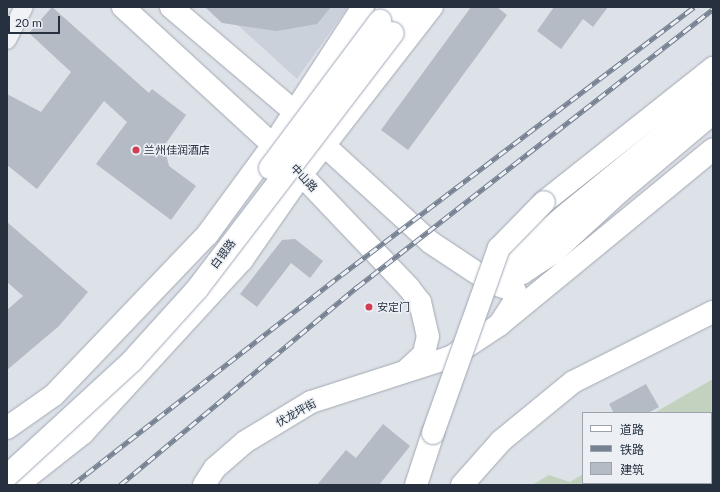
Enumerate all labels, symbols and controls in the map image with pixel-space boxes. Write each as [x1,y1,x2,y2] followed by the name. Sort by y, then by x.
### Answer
[10,8,62,34] scale bar
[15,15,42,30] text: 20 m
[144,143,210,157] place label: 兰州佳润酒店
[131,145,141,155] marker: 兰州佳润酒店
[288,161,320,195] street label: 中山路
[208,237,238,271] street label: 白银路
[377,300,410,314] place label: 安定门
[364,302,374,312] marker: 安定门
[274,397,318,429] street label: 伏龙坪街
[582,412,712,484] legend
[620,422,644,437] text: 道路
[620,442,644,457] text: 铁路
[620,462,644,477] text: 建筑

